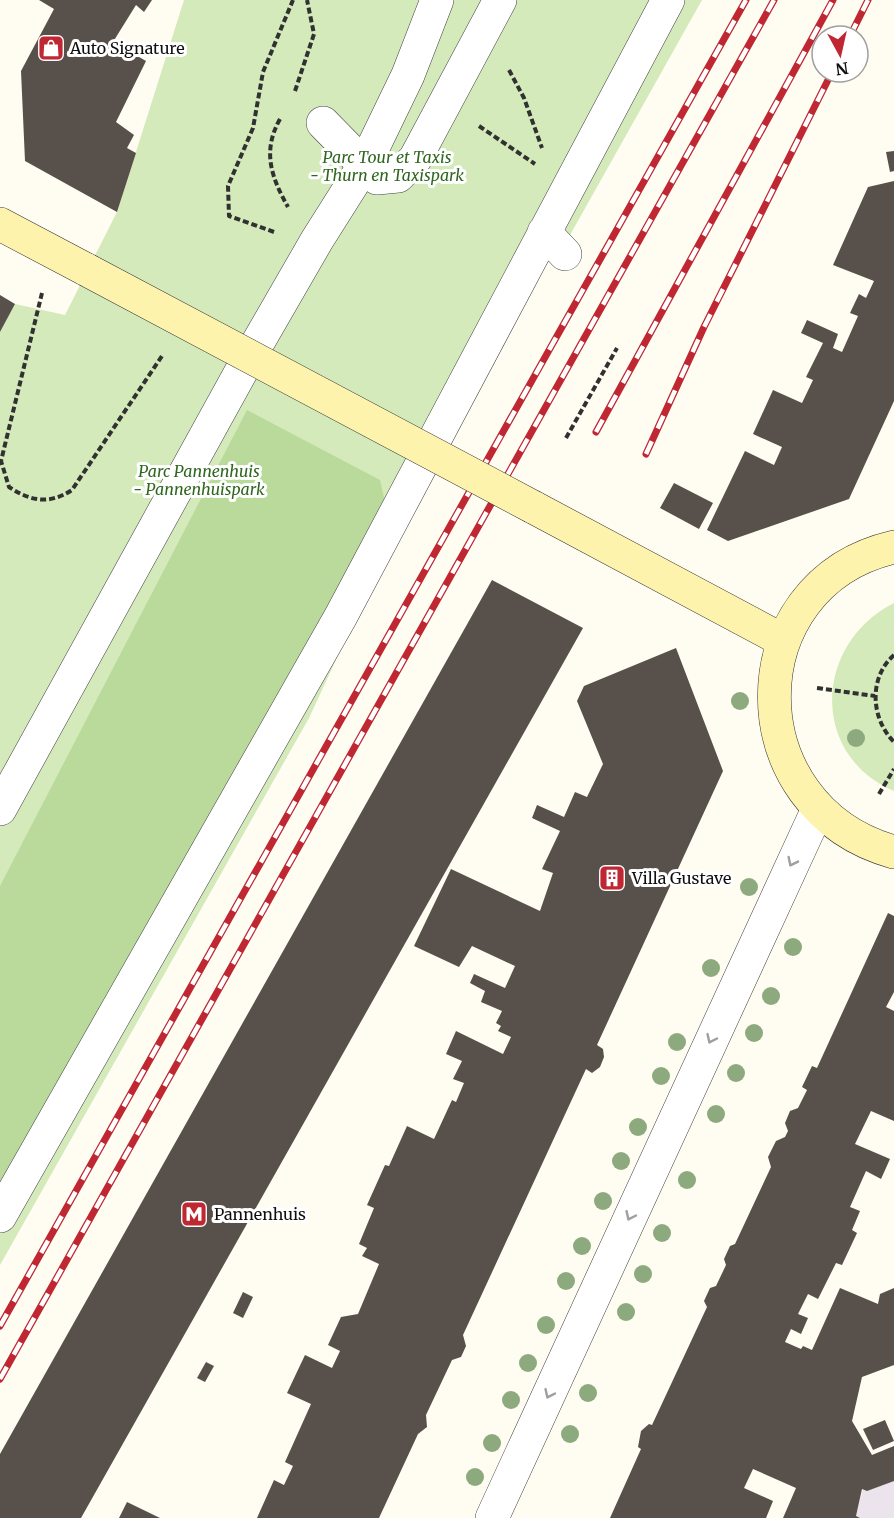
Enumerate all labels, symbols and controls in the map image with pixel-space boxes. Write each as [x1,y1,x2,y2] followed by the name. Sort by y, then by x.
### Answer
[810,24,870,84] north arrow
[36,33,66,63] shop icon: Auto Signature
[69,38,185,58] place label: Auto Signature
[834,58,850,80] text: N
[310,147,464,185] park label: Parc Tour et Taxis - Thurn en Taxispark
[133,461,265,499] park label: Parc Pannenhuis - Pannenhuispark
[788,855,800,866] one-way arrow
[597,863,627,893] building icon: Villa Gustave
[631,868,731,888] place label: Villa Gustave
[706,1033,718,1044] one-way arrow
[179,1199,209,1229] metro station icon: Pannenhuis
[214,1204,306,1224] place label: Pannenhuis
[625,1210,637,1221] one-way arrow
[544,1387,556,1398] one-way arrow

